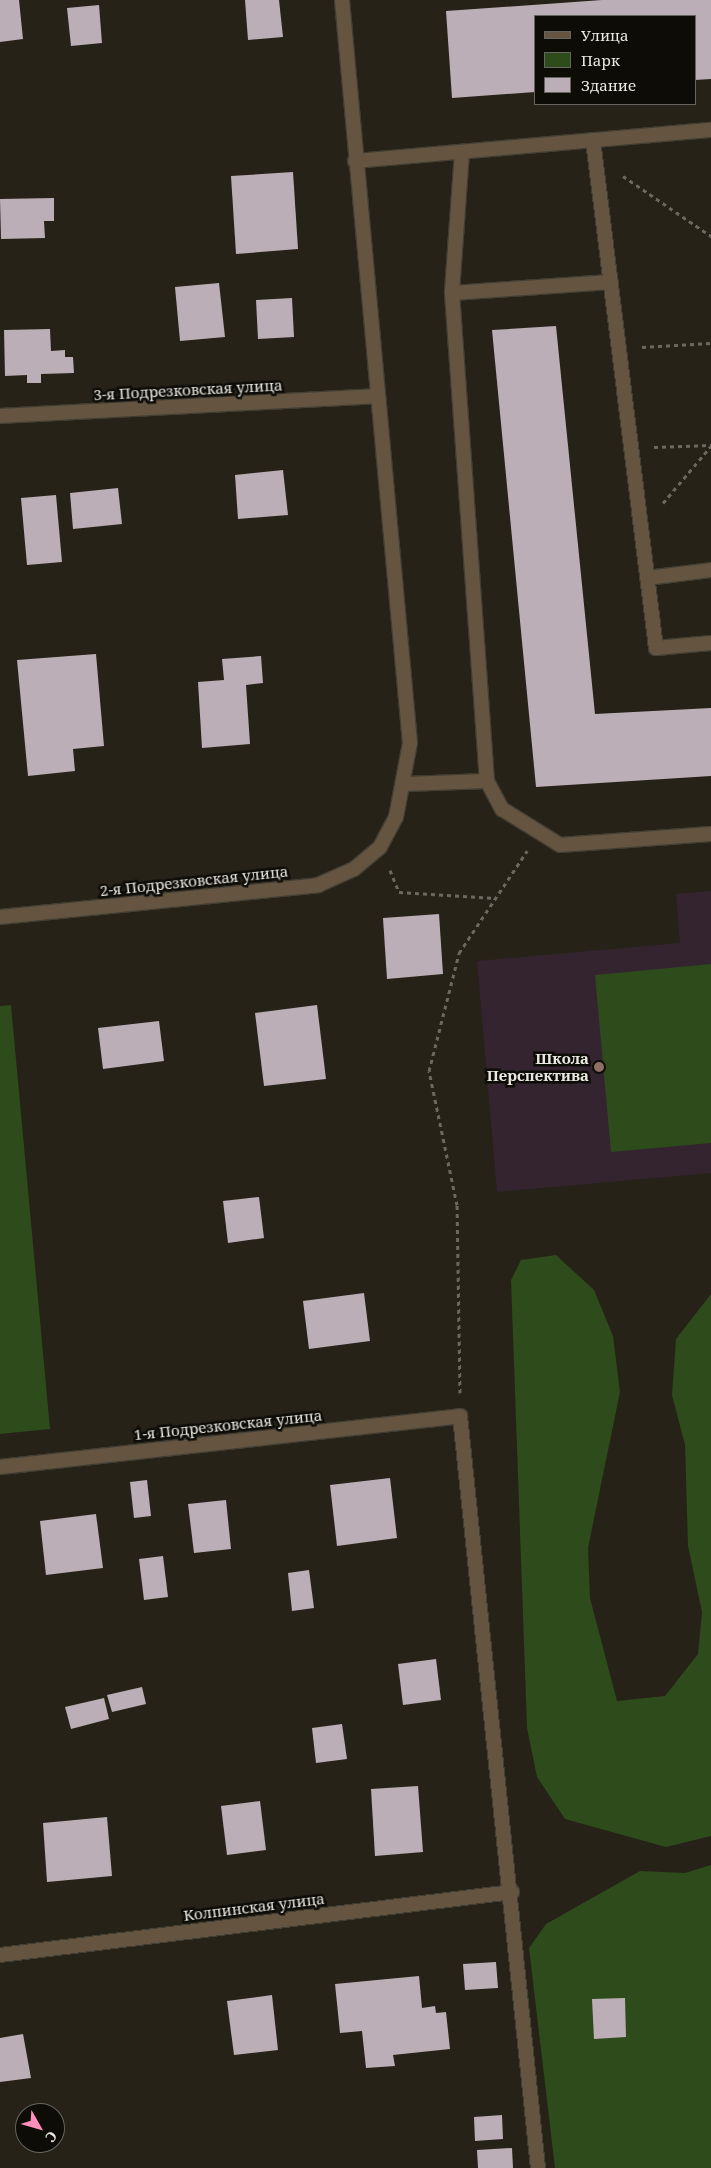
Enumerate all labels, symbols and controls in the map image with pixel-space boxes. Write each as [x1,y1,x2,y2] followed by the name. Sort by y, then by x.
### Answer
[534,15,696,105] legend
[581,25,629,45] text: Улица
[581,50,620,70] text: Парк
[581,75,636,95] text: Здание
[93,376,283,404] street label: 3-я Подрезковская улица
[99,862,289,900] street label: 2-я Подрезковская улица
[487,1049,589,1084] place label: Школа Перспектива
[593,1061,605,1073] marker: Школа Перспектива
[133,1406,323,1444] street label: 1-я Подрезковская улица
[182,1889,326,1925] street label: Колпинская улица
[15,2103,65,2153] north arrow
[41,2127,62,2146] text: С

